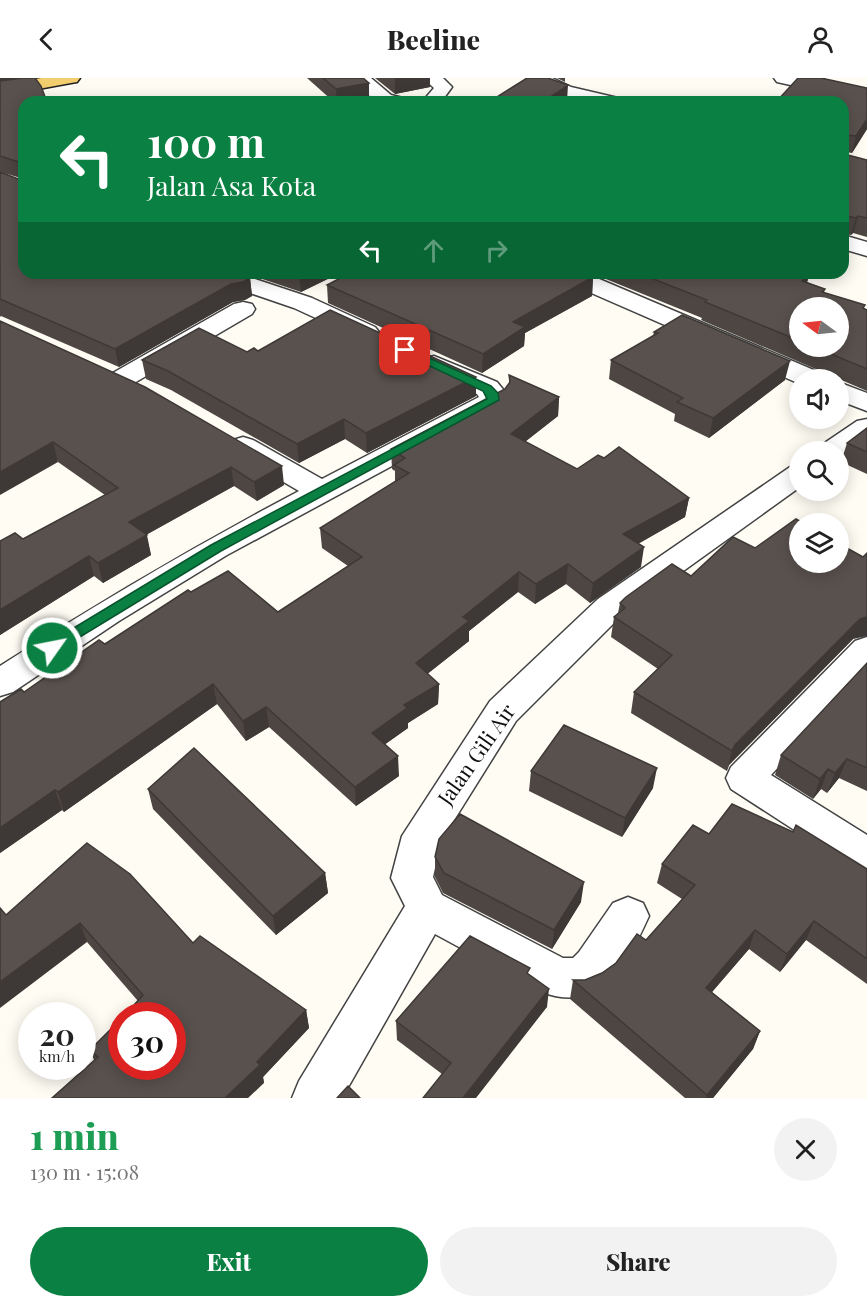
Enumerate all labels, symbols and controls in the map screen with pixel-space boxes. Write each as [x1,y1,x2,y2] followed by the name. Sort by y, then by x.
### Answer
[387,21,480,57] text: Beeline
[30,23,63,56] icon: back
[804,23,837,56] icon: person
[147,113,265,169] text: 100 m
[48,120,126,198] icon: left
[147,167,316,203] text: Jalan Asa Kota
[354,234,387,267] icon: left
[417,234,450,267] icon: ahead
[480,234,513,267] icon: right
[789,297,849,357] north arrow
[789,297,849,573] map controls
[379,324,430,375] pin
[388,333,421,366] icon: arrive
[789,369,849,429] button: sound
[789,441,849,501] button: search
[789,513,849,573] button: layers
[20,616,84,680] position arrow
[430,697,521,811] street label: Jalan Gili Air
[108,1002,186,1080] speed limit sign: 30
[39,1014,75,1054] text: 20
[39,1046,75,1066] text: km/h
[30,1111,119,1159] text: 1 min
[774,1118,837,1181] button: close
[30,1158,139,1185] text: 130 m · 15:08
[30,1227,428,1296] button: Exit
[440,1227,837,1296] button: Share

